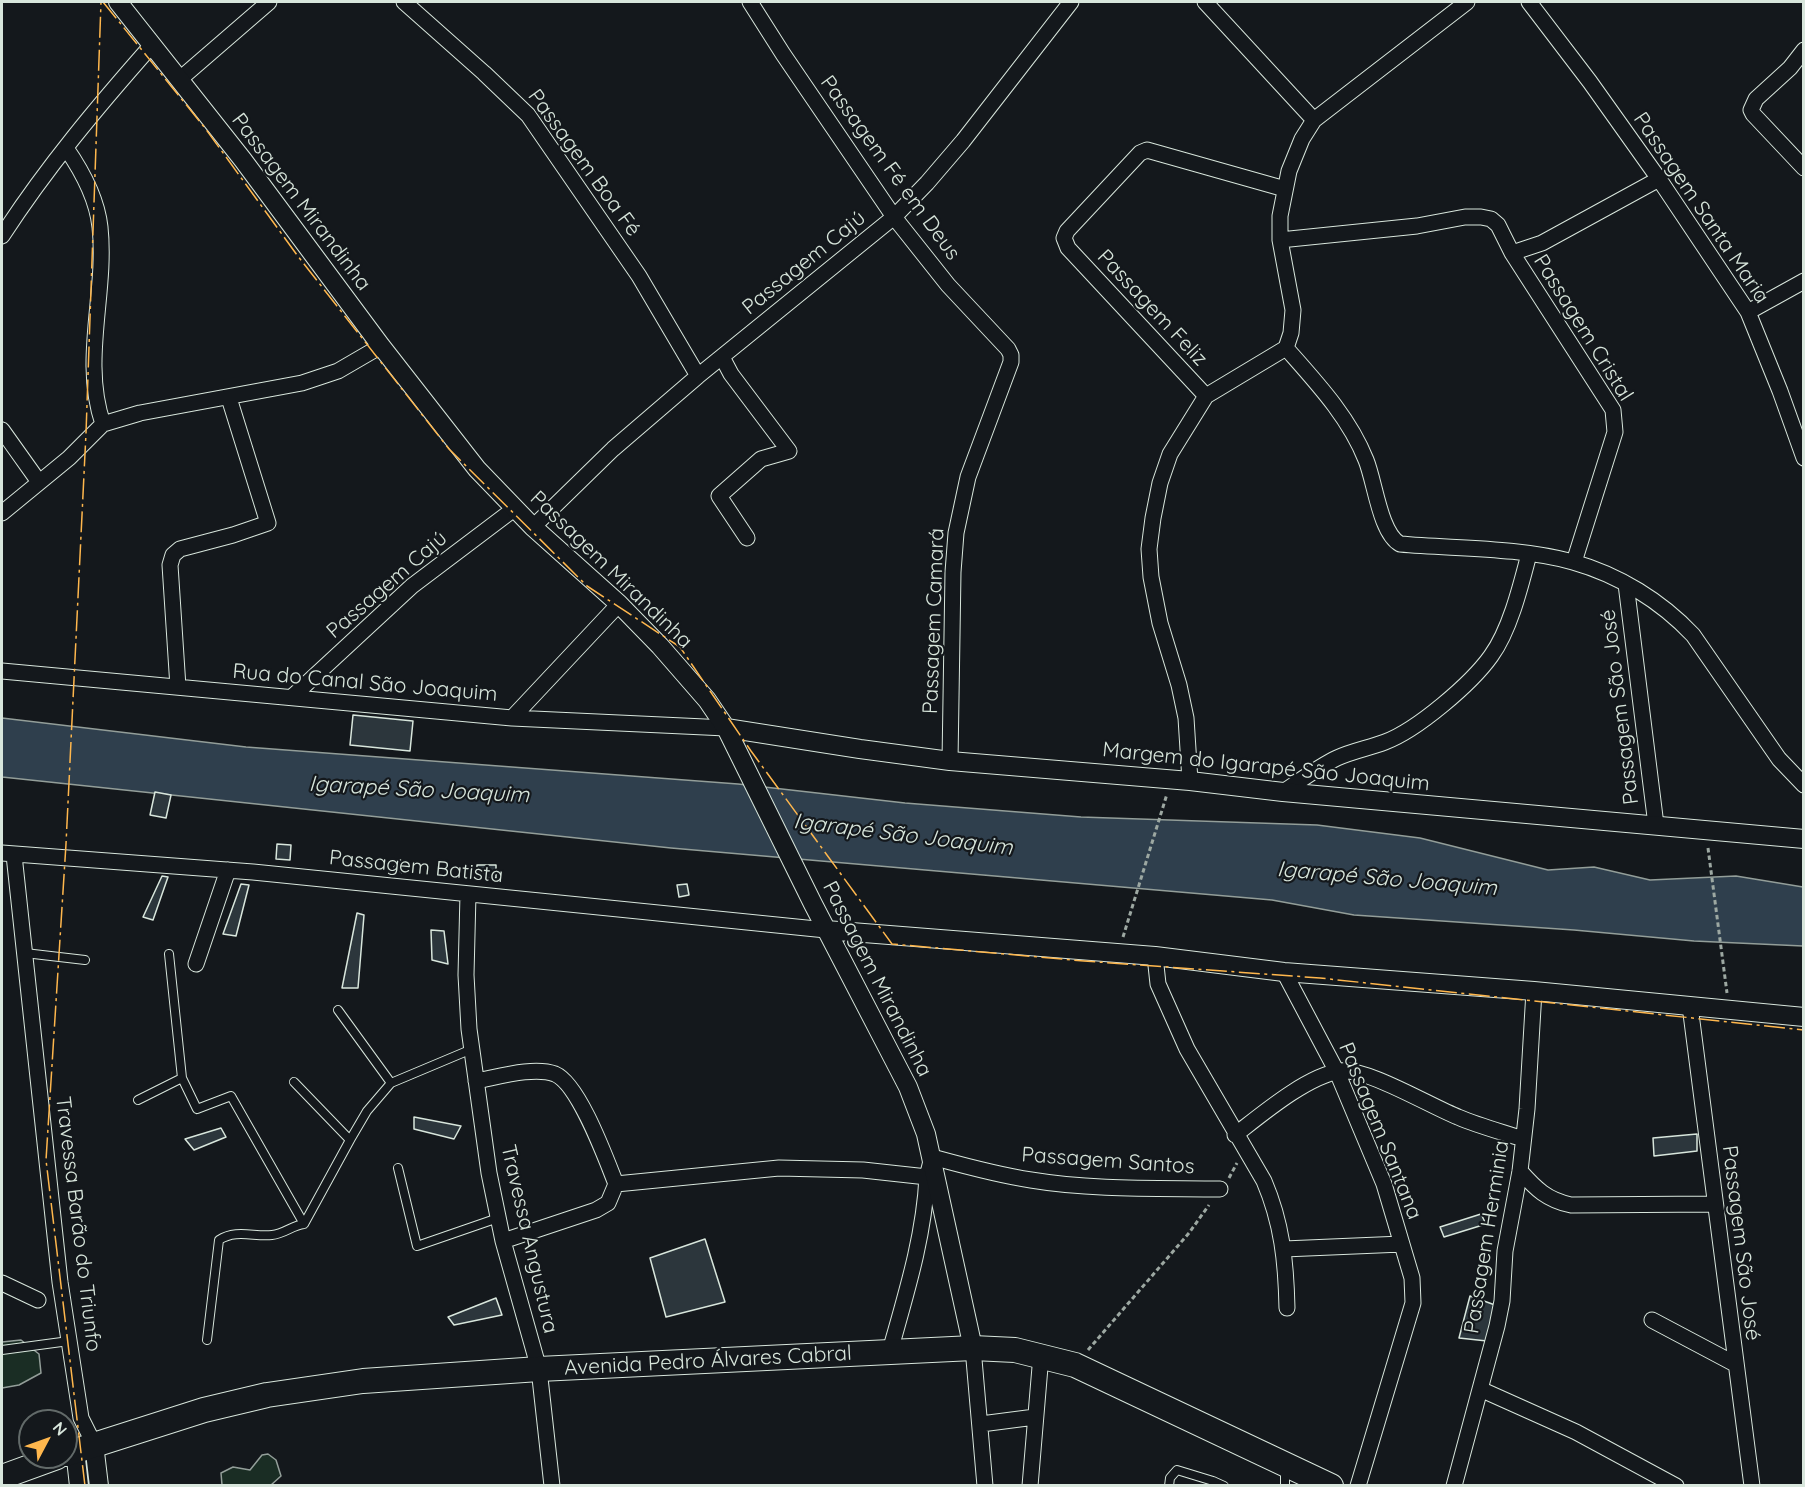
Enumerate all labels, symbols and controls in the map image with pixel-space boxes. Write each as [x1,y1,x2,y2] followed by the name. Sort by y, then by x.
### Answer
[815,71,965,265] street label: Passagem Fé em Deus
[522,85,646,241] street label: Passagem Boa Fé
[226,108,376,296] street label: Passagem Mirandinha
[1628,108,1774,308] street label: Passagem Santa Maria
[737,206,871,320] street label: Passagem Cajú
[1092,245,1212,371] street label: Passagem Feliz
[1528,250,1638,406] street label: Passagem Cristal
[525,486,697,654] street label: Passagem Mirandinha
[322,526,452,644] street label: Passagem Cajú
[918,528,950,714] street label: Passagem Camará
[1596,608,1644,806] street label: Passagem São José
[231,659,499,707] street label: Rua do Canal São Joaquim
[1101,737,1431,797] street label: Margem do Igarapé São Joaquim
[308,771,530,809] water label: Igarapé São Joaquim
[792,808,1014,862] water label: Igarapé São Joaquim
[328,845,504,889] street label: Passagem Batista
[1276,856,1498,902] water label: Igarapé São Joaquim
[817,877,937,1081] street label: Passagem Mirandinha
[1333,1039,1427,1223] street label: Passagem Santana
[50,1095,106,1353] street label: Travessa Barão do Triunfo
[1459,1139,1515,1335] street label: Passagem Herminia
[495,1142,563,1336] street label: Travessa Angustura
[1021,1142,1195,1180] street label: Passagem Santos
[1717,1144,1765,1342] street label: Passagem São José
[564,1341,852,1381] street label: Avenida Pedro Álvares Cabral
[18,1409,78,1469] north arrow
[49,1417,71,1439] text: N

